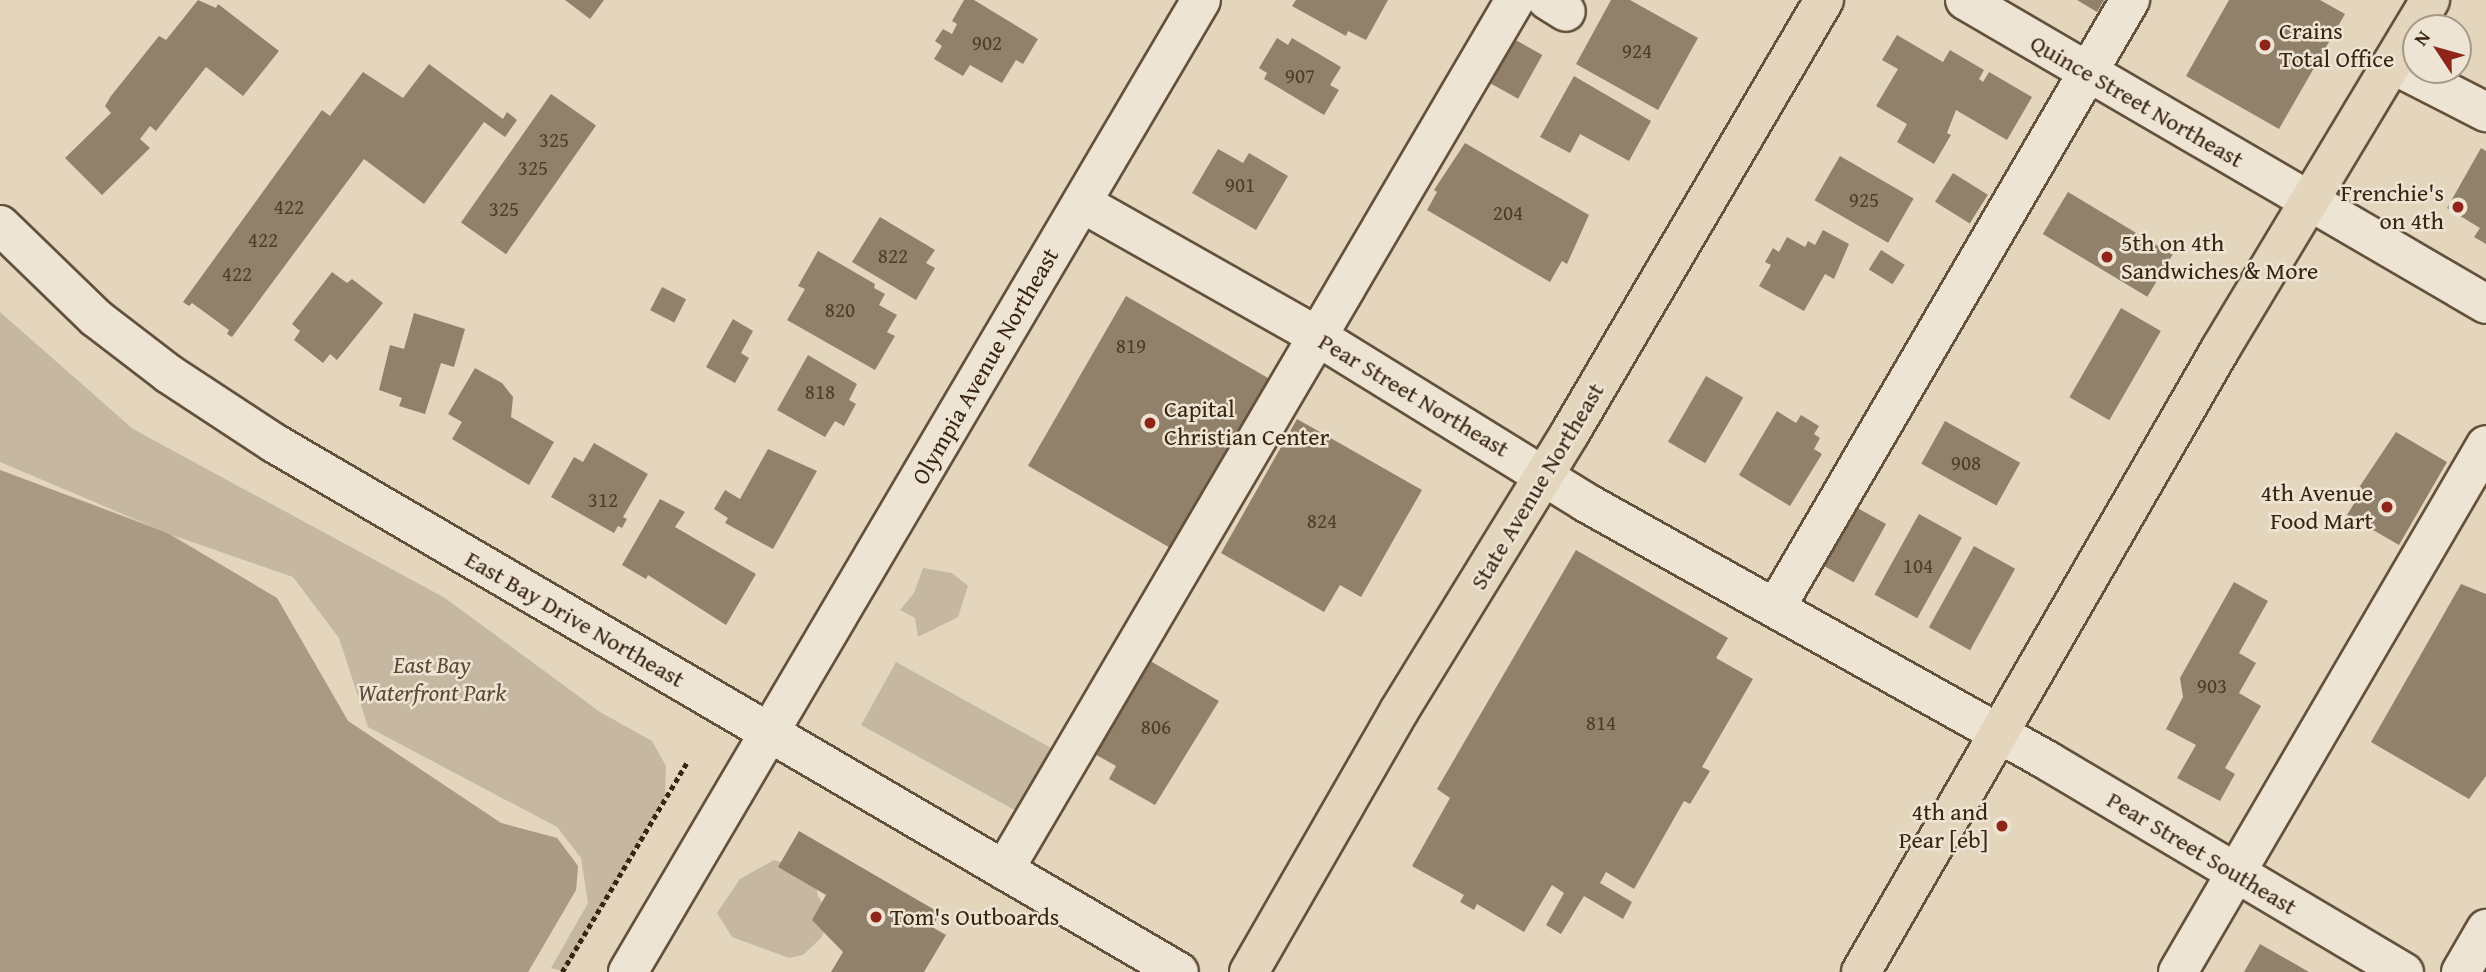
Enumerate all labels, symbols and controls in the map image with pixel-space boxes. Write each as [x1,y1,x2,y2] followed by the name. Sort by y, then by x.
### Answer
[2402,14,2472,84] north arrow
[2279,17,2394,73] place label: Crains Total Office
[2407,24,2437,51] text: N
[2025,28,2249,174] street label: Quince Street Northeast
[972,30,1002,56] house number: 902
[2257,37,2273,53] marker: Crains Total Office
[1622,38,1652,64] house number: 924
[1285,63,1315,89] house number: 907
[539,127,569,153] house number: 325
[518,155,548,181] house number: 325
[1225,172,1255,198] house number: 901
[2341,179,2444,235] place label: Frenchie's on 4th
[1849,187,1879,213] house number: 925
[274,194,304,220] house number: 422
[489,196,519,222] house number: 325
[2450,199,2466,215] marker: Frenchie's on 4th
[1493,200,1523,226] house number: 204
[248,227,278,253] house number: 422
[2121,229,2318,285] place label: 5th on 4th Sandwiches & More
[905,242,1065,490] street label: Olympia Avenue Northeast
[878,243,908,269] house number: 822
[2099,249,2115,265] marker: 5th on 4th Sandwiches & More
[222,261,252,287] house number: 422
[825,297,855,323] house number: 820
[1314,327,1514,463] street label: Pear Street Northeast
[1116,333,1146,359] house number: 819
[1464,377,1610,595] street label: State Avenue Northeast
[805,379,835,405] house number: 818
[1164,395,1329,451] place label: Capital Christian Center
[1142,415,1158,431] marker: Capital Christian Center
[1951,450,1981,476] house number: 908
[2260,479,2373,535] place label: 4th Avenue Food Mart
[588,487,618,513] house number: 312
[2379,499,2395,515] marker: 4th Avenue Food Mart
[1307,508,1337,534] house number: 824
[460,544,690,694] street label: East Bay Drive Northeast
[1903,553,1933,579] house number: 104
[358,651,506,707] park label: East Bay Waterfront Park
[2197,673,2227,699] house number: 903
[1586,710,1616,736] house number: 814
[1141,714,1171,740] house number: 806
[2102,785,2302,921] street label: Pear Street Southeast
[1899,798,1988,854] place label: 4th and Pear [eb]
[1994,818,2010,834] marker: 4th and Pear [eb]
[890,903,1059,931] place label: Tom's Outboards
[868,909,884,925] marker: Tom's Outboards

